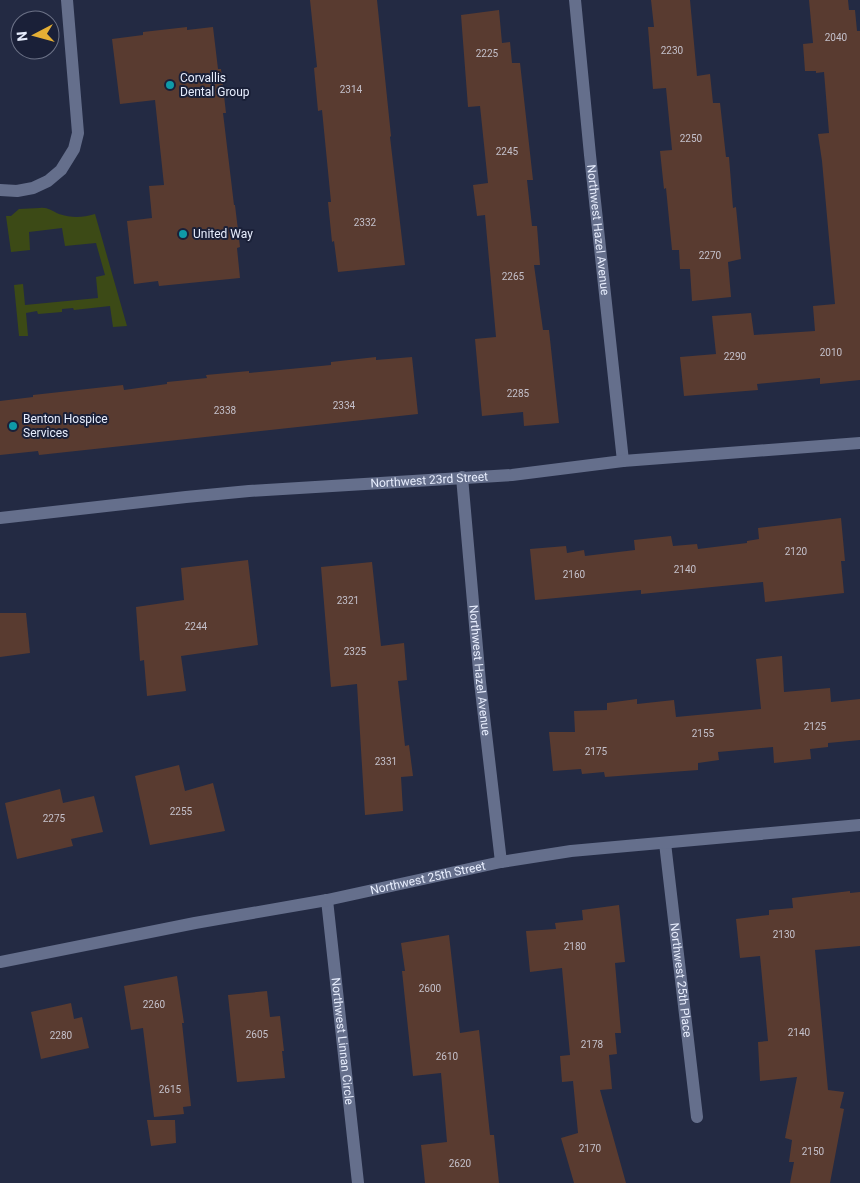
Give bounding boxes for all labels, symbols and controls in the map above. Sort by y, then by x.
north arrow [10,10,60,60]
text: N [14,31,31,42]
house number: 2040 [825,32,848,43]
house number: 2230 [661,45,684,56]
house number: 2225 [476,48,499,59]
place label: Corvallis Dental Group [180,71,250,99]
marker: Corvallis Dental Group [164,79,176,91]
house number: 2314 [340,84,363,95]
house number: 2250 [680,133,703,144]
house number: 2245 [496,146,519,157]
street label: Northwest Hazel Avenue [584,164,612,296]
house number: 2332 [354,217,377,228]
place label: United Way [193,227,253,241]
marker: United Way [177,228,189,240]
house number: 2270 [699,250,722,261]
house number: 2265 [502,271,525,282]
house number: 2010 [820,347,843,358]
house number: 2290 [724,351,747,362]
house number: 2285 [507,388,530,399]
house number: 2334 [333,400,356,411]
house number: 2338 [214,405,237,416]
place label: Benton Hospice Services [23,412,108,440]
marker: Benton Hospice Services [7,420,19,432]
street label: Northwest 23rd Street [370,469,488,491]
house number: 2120 [785,546,808,557]
house number: 2140 [674,564,697,575]
house number: 2160 [563,569,586,580]
house number: 2321 [337,595,359,606]
street label: Northwest Hazel Avenue [466,604,493,736]
house number: 2244 [185,621,208,632]
house number: 2325 [344,646,367,657]
house number: 2125 [804,721,827,732]
house number: 2155 [692,728,715,739]
house number: 2175 [585,746,608,757]
house number: 2331 [375,756,397,767]
house number: 2255 [170,806,193,817]
house number: 2275 [43,813,66,824]
street label: Northwest 25th Street [369,859,487,897]
street label: Northwest 25th Place [667,922,695,1038]
house number: 2130 [773,929,796,940]
house number: 2180 [564,941,587,952]
street label: Northwest Linnan Circle [329,977,356,1106]
house number: 2600 [419,983,442,994]
house number: 2260 [143,999,166,1010]
house number: 2140 [788,1027,811,1038]
house number: 2605 [246,1029,269,1040]
house number: 2280 [50,1030,73,1041]
house number: 2178 [581,1039,604,1050]
house number: 2610 [436,1051,459,1062]
house number: 2615 [159,1084,182,1095]
house number: 2170 [579,1143,602,1154]
house number: 2150 [802,1146,825,1157]
house number: 2620 [449,1158,472,1169]

